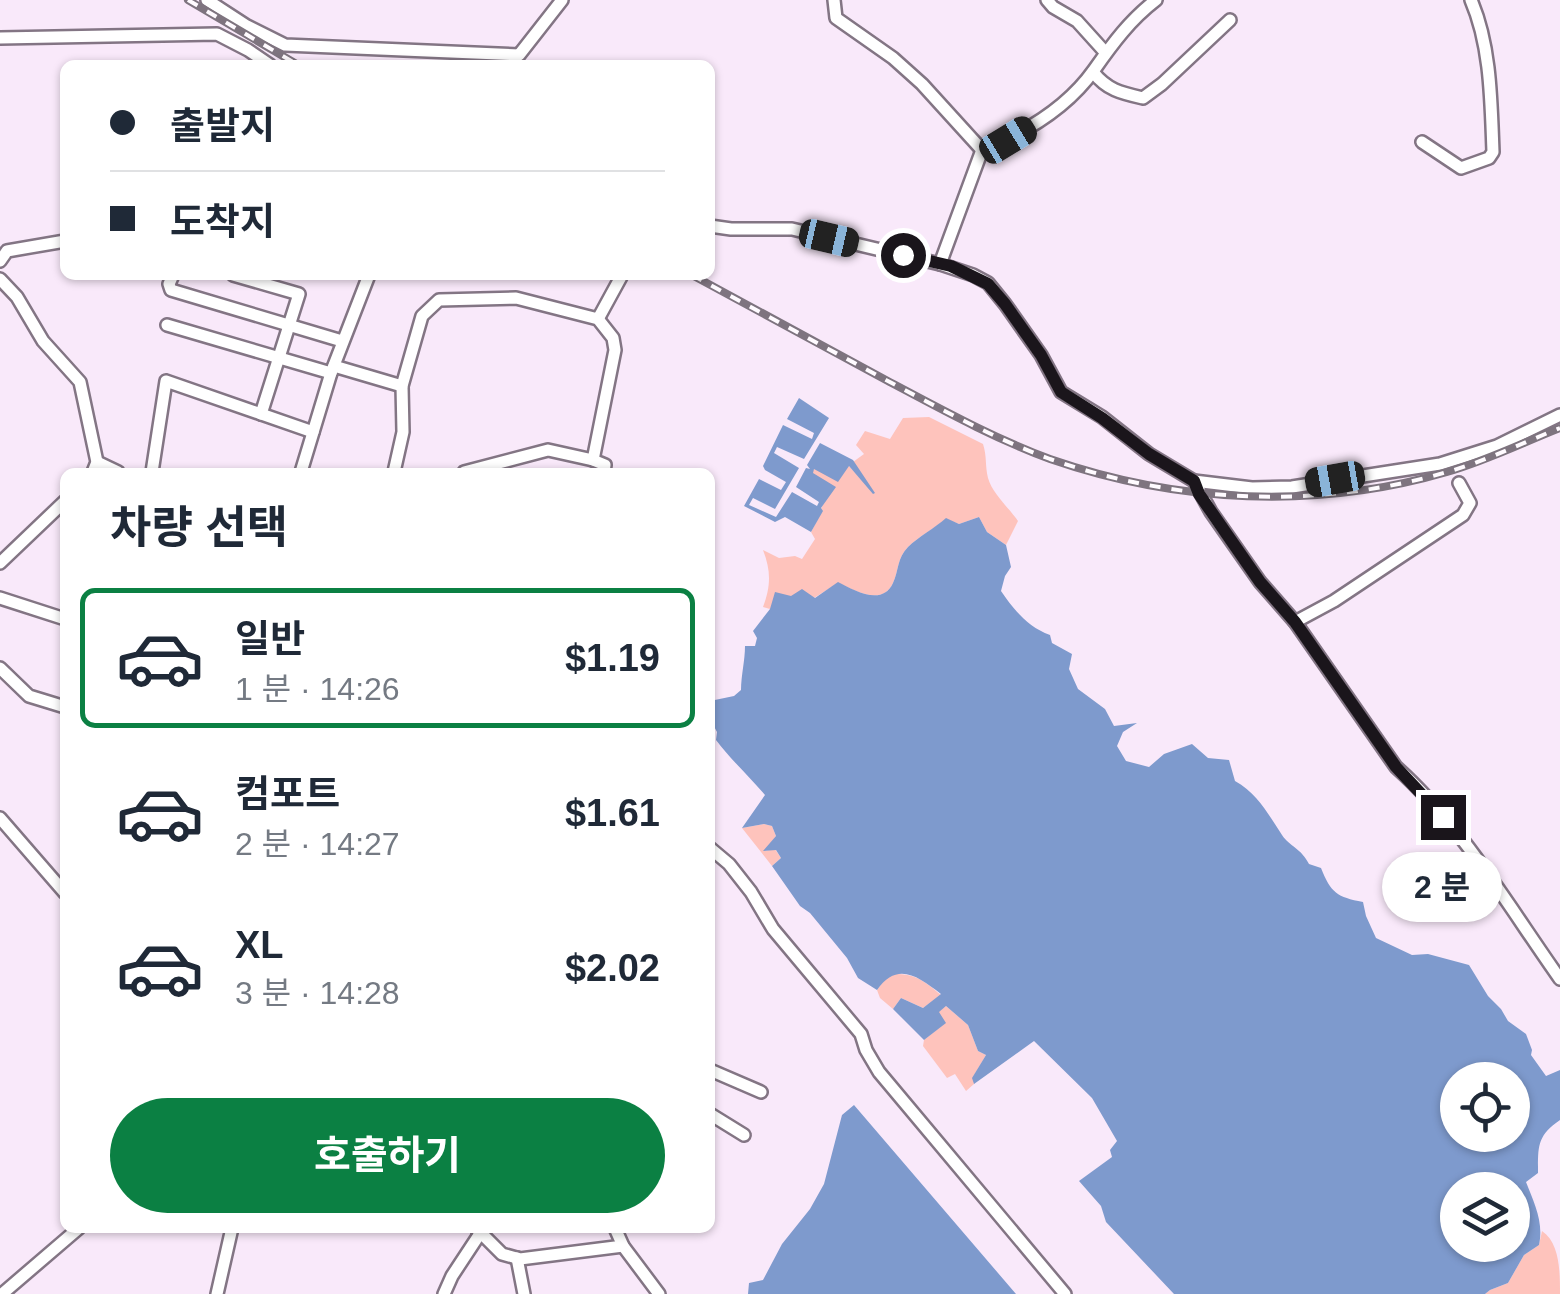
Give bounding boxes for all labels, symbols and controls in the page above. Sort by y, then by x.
text: 출발지 [170,105,275,147]
car [975,112,1041,168]
text: 도착지 [170,201,275,243]
car [796,217,862,259]
route start [881,233,926,278]
car [1303,459,1367,499]
text: 차량 선택 [110,502,288,553]
icon: car [115,613,205,703]
text: 일반 [235,618,305,660]
text: $1.19 [565,637,660,679]
text: 1 분 · 14:26 [235,671,400,707]
icon: car [115,768,205,858]
text: 컴포트 [235,773,340,815]
text: $1.61 [565,792,660,834]
route end [1421,795,1466,840]
text: 2 분 · 14:27 [235,826,400,862]
callout: 2 분 [1383,852,1503,922]
text: 2 분 [1414,869,1470,905]
icon: car [115,923,205,1013]
text: XL [235,924,284,966]
text: $2.02 [565,947,660,989]
text: 3 분 · 14:28 [235,975,400,1011]
map controls [1440,1062,1530,1262]
button: locate [1440,1062,1530,1152]
button: 호출하기 [110,1098,665,1213]
button: layers [1440,1172,1530,1262]

